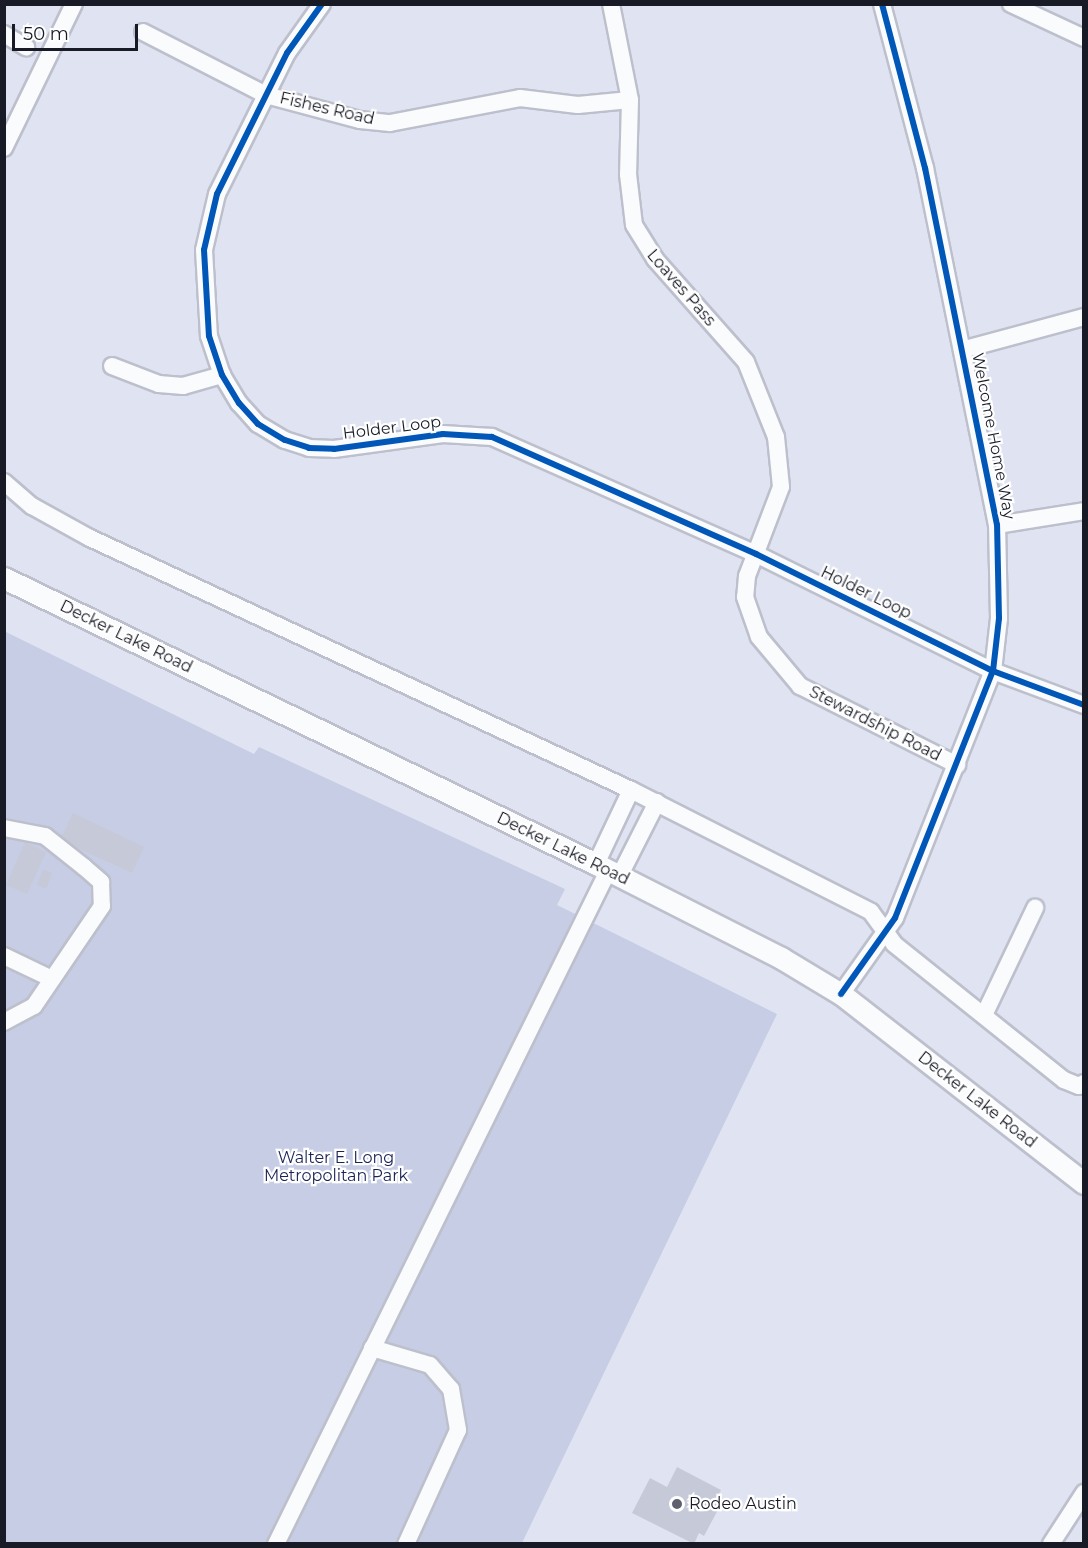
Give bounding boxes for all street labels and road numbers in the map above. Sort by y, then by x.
street label: Fishes Road [278,89,376,129]
street label: Loaves Pass [643,246,719,330]
street label: Welcome Home Way [967,351,1019,521]
street label: Holder Loop [342,412,442,444]
street label: Holder Loop [817,563,915,623]
street label: Decker Lake Road [57,597,195,677]
street label: Stewardship Road [806,682,944,766]
street label: Decker Lake Road [494,809,632,889]
street label: Decker Lake Road [914,1048,1040,1152]

